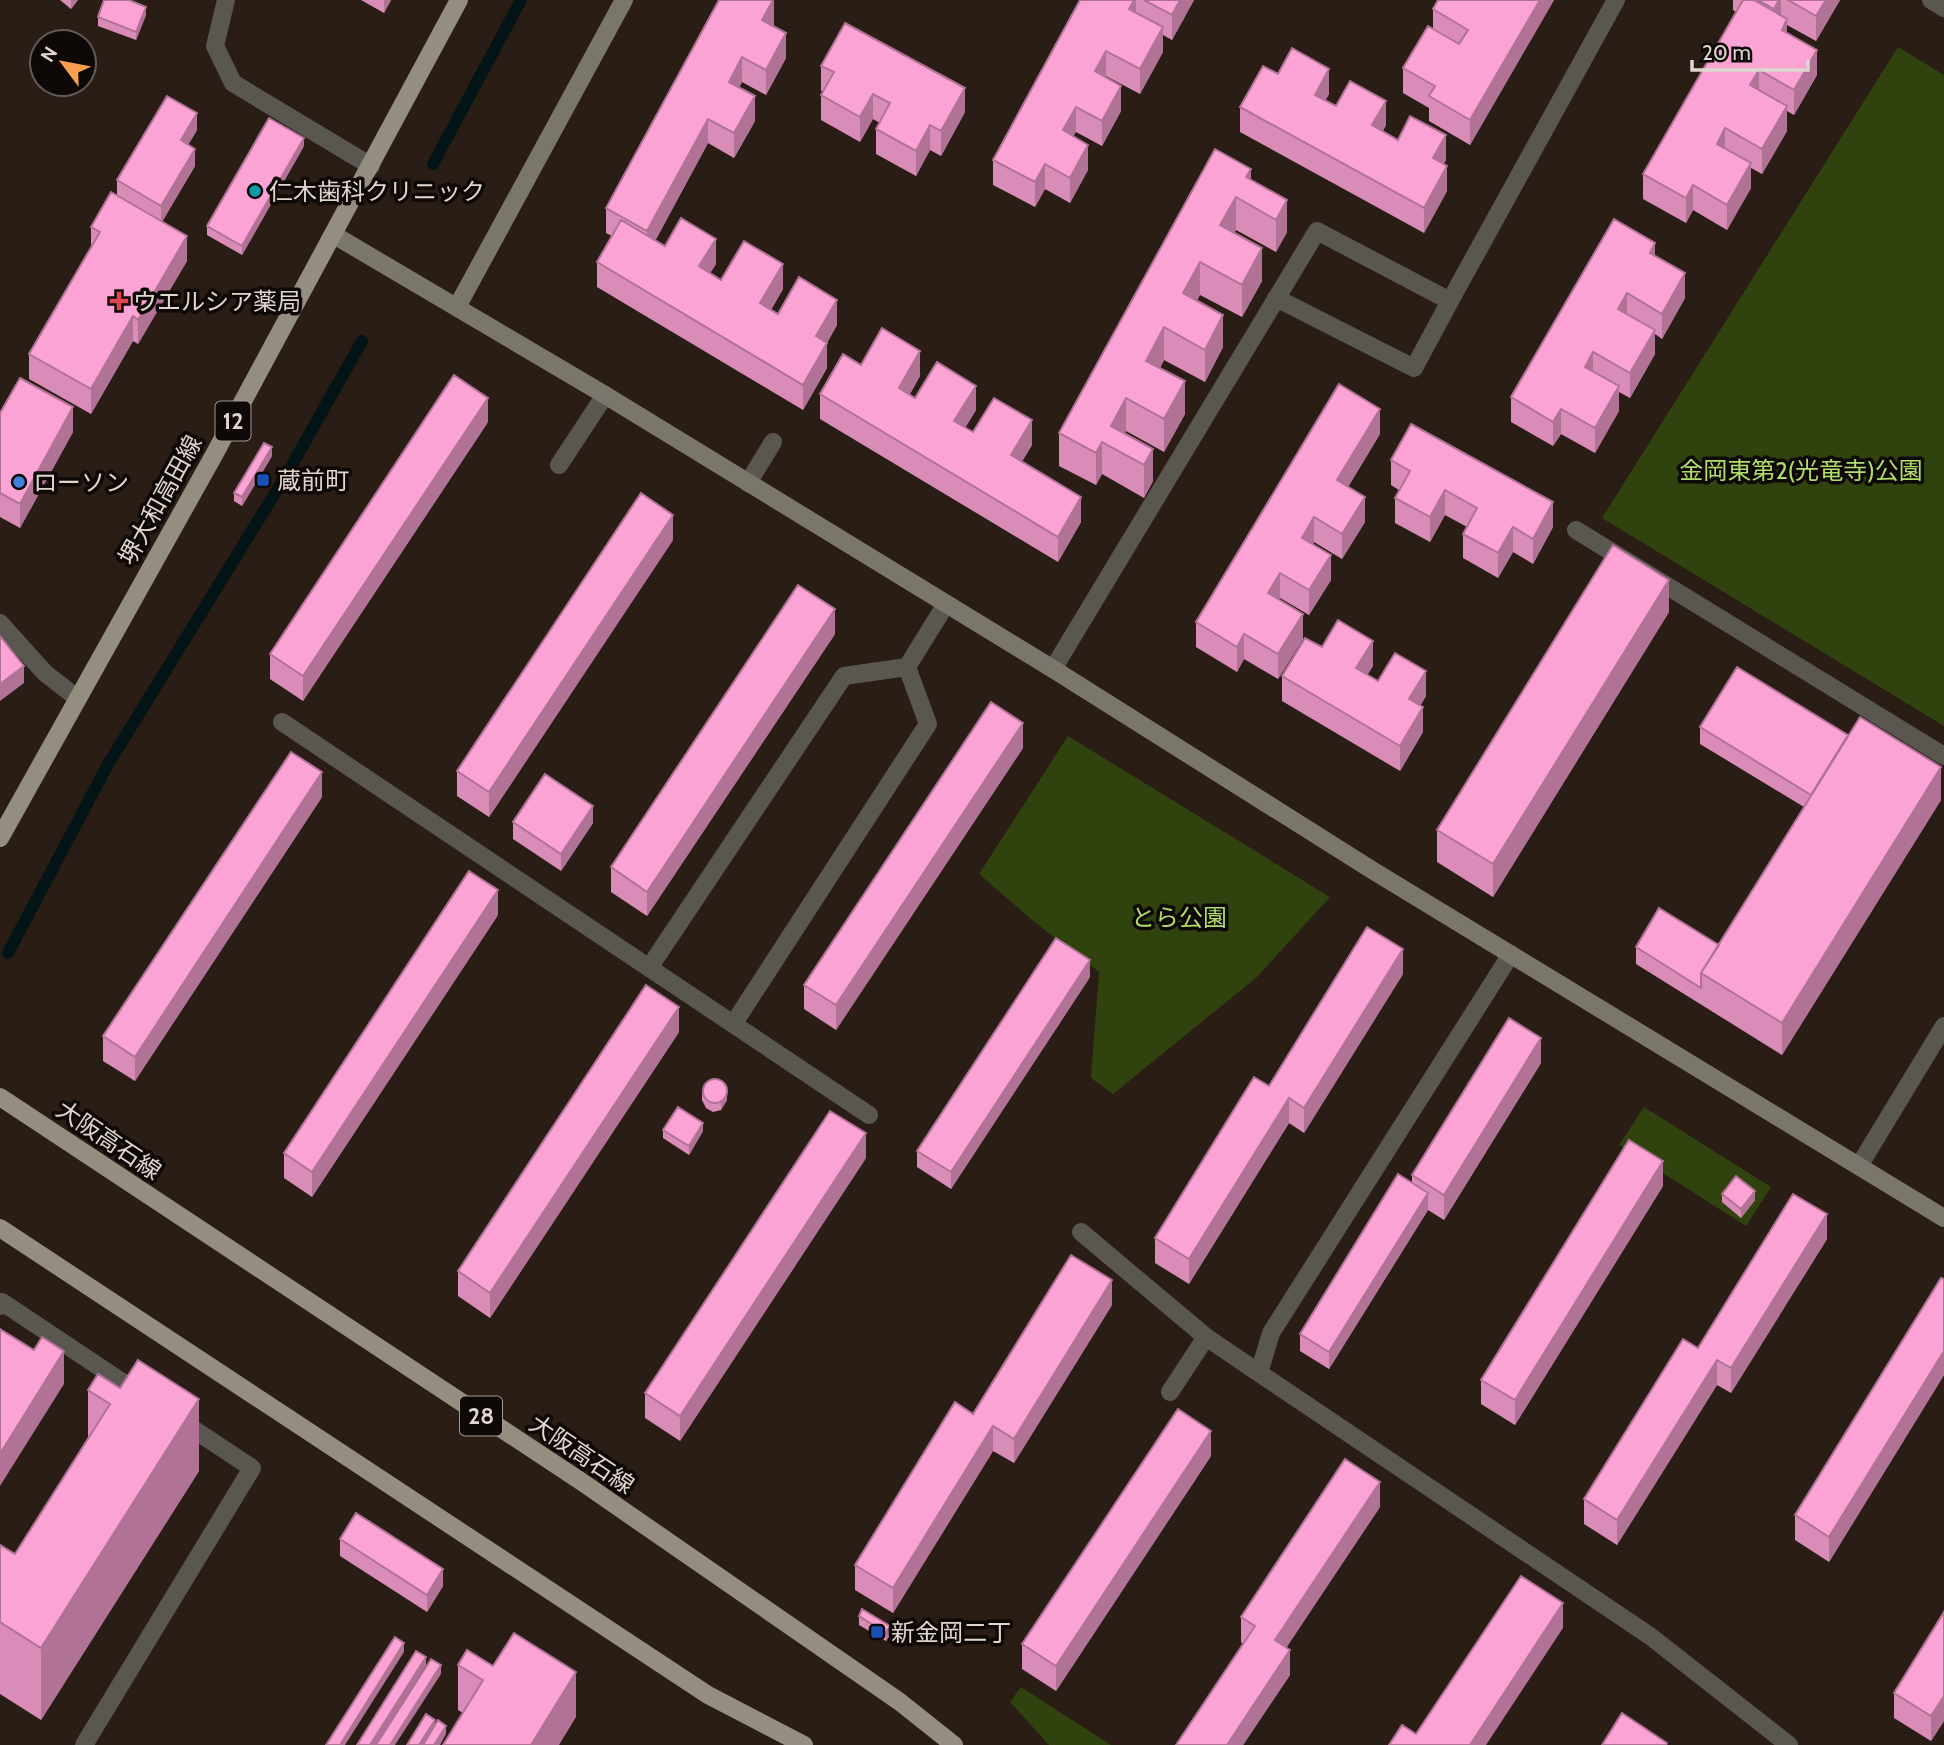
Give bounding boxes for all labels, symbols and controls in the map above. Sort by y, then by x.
north arrow [28,28,98,98]
scale bar [1692,28,1808,72]
text: 20 m [1702,40,1751,65]
text: N [36,42,62,66]
place label: 仁木歯科クリニック [269,177,485,206]
marker: 仁木歯科クリニック [247,183,263,199]
place label: ウエルシア薬局 [133,287,301,316]
marker: ウエルシア薬局 [111,293,127,309]
road number: 12 [216,402,250,440]
street label: 堺大和高田線 [112,430,208,570]
park label: 金岡東第2(光竜寺)公園 [1679,456,1923,485]
place label: 蔵前町 [277,466,349,495]
place label: ローソン [33,468,129,497]
marker: 蔵前町 [255,472,271,488]
marker: ローソン [11,474,27,490]
park label: とら公園 [1131,903,1227,932]
street label: 大阪高石線 [51,1094,167,1186]
road number: 28 [460,1396,502,1436]
street label: 大阪高石線 [524,1408,640,1500]
place label: 新金岡二丁 [891,1618,1011,1647]
marker: 新金岡二丁 [869,1624,885,1640]

